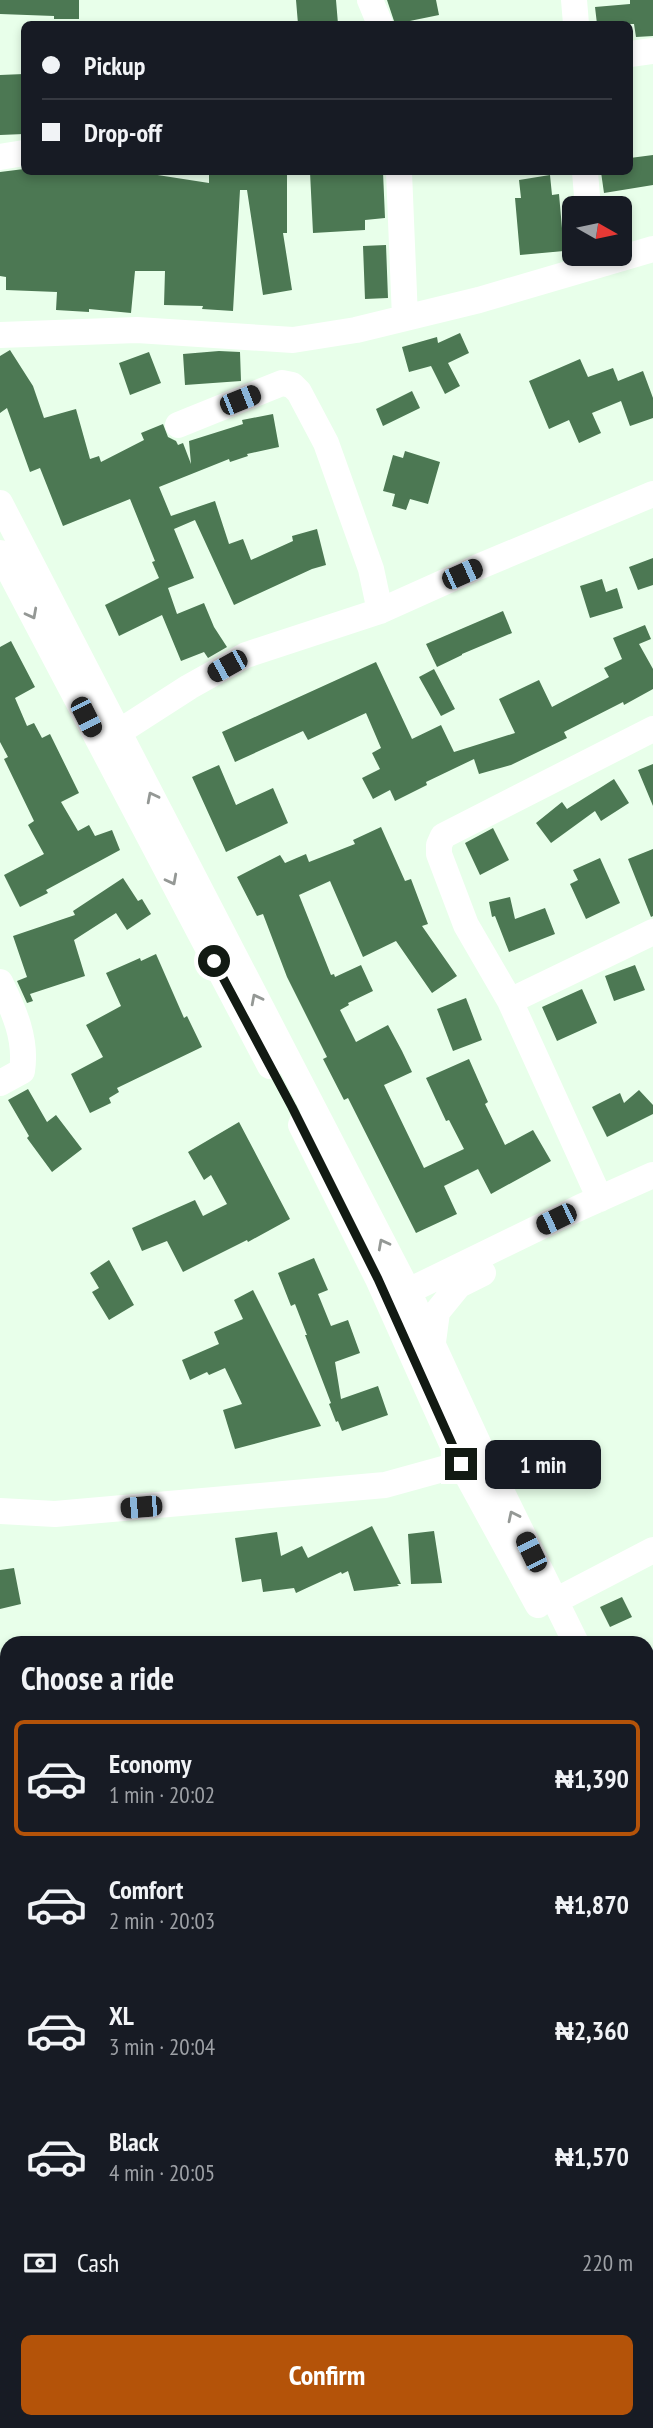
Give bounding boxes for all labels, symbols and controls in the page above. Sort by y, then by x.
text: Pickup [84,49,145,82]
text: Drop-off [84,116,162,149]
north arrow [562,196,632,266]
map controls [562,196,632,266]
car [217,382,264,418]
car [439,556,486,592]
one-way arrow [23,607,37,619]
car [204,647,251,685]
car [68,694,105,740]
one-way arrow [147,792,160,804]
one-way arrow [163,873,177,885]
route start [198,945,230,977]
one-way arrow [250,994,264,1006]
car [533,1200,580,1238]
one-way arrow [378,1239,392,1252]
callout: 1 min [486,1440,601,1488]
route end [445,1448,477,1480]
text: 1 min [520,1450,566,1479]
car [120,1495,163,1519]
one-way arrow [508,1511,522,1523]
car [513,1529,550,1575]
text: Choose a ride [21,1657,174,1699]
icon: car [25,1747,88,1810]
text: Economy [109,1747,191,1780]
text: ₦1,390 [555,1762,629,1795]
text: 1 min · 20:02 [109,1780,215,1809]
icon: car [25,1873,88,1936]
text: Comfort [109,1873,183,1906]
text: ₦1,870 [555,1888,629,1921]
text: 2 min · 20:03 [109,1906,215,1935]
icon: car [25,1999,88,2062]
text: XL [109,1999,134,2032]
text: ₦2,360 [555,2014,629,2047]
text: 3 min · 20:04 [109,2032,215,2061]
icon: car [25,2125,88,2188]
text: Black [109,2125,159,2158]
text: ₦1,570 [555,2140,629,2173]
text: 4 min · 20:05 [109,2158,215,2187]
icon: cash [21,2244,59,2282]
text: Cash [77,2246,119,2279]
text: 220 m [582,2248,633,2277]
button: Confirm [21,2335,633,2415]

